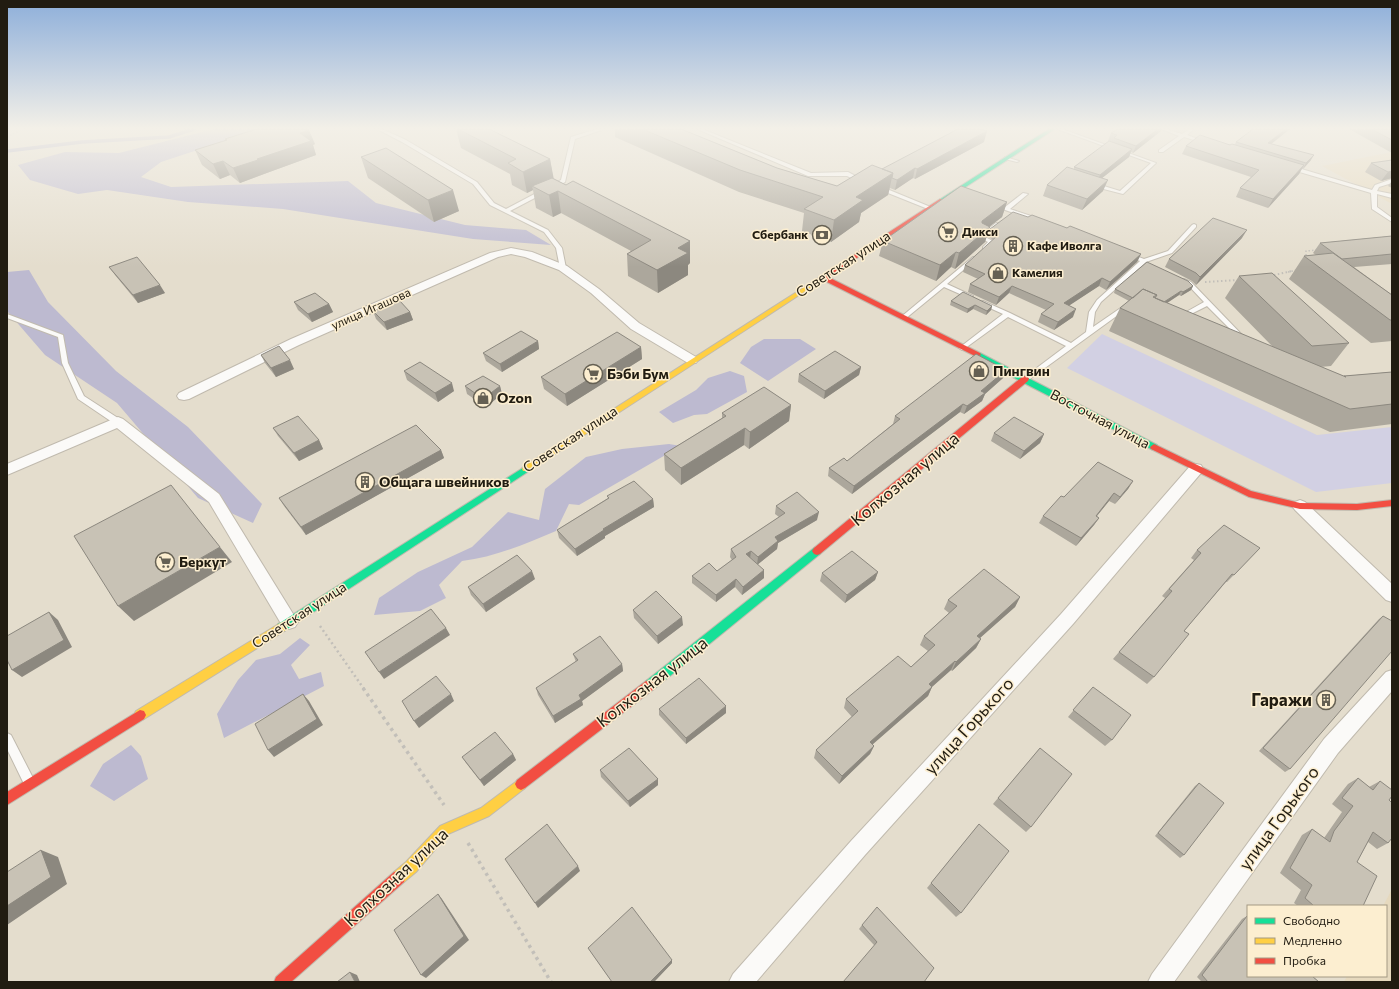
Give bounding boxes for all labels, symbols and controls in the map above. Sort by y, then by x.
supermarket icon: Дикси [937,221,959,243]
bank icon: Сбербанк [811,224,833,246]
place label: Дикси [962,224,998,238]
place label: Сбербанк [752,227,808,241]
street label: Советская улица [792,227,893,300]
building icon: Кафе Иволга [1002,235,1024,257]
place label: Кафе Иволга [1027,238,1101,252]
shop icon: Камелия [987,262,1009,284]
place label: Камелия [1012,265,1063,279]
street label: улица Игашова [329,284,412,332]
shop icon: Пингвин [968,360,990,382]
place label: Пингвин [993,362,1050,379]
supermarket icon: Бэби Бум [582,363,604,385]
place label: Бэби Бум [607,365,669,382]
street label: Восточная улица [1048,385,1153,452]
shop icon: Ozon [472,387,494,409]
place label: Ozon [497,389,532,406]
street label: Советская улица [519,402,620,475]
street label: Колхозная улица [846,427,963,530]
building icon: Общага швейников [354,471,376,493]
place label: Общага швейников [379,473,510,490]
supermarket icon: Беркут [154,551,176,573]
place label: Беркут [179,553,226,570]
street label: Советская улица [248,578,349,651]
street label: Колхозная улица [592,632,711,731]
street label: улица Горького [920,673,1018,778]
place label: Гаражи [1251,689,1312,710]
building icon: Гаражи [1315,689,1337,711]
street label: улица Горького [1234,762,1323,874]
street label: Колхозная улица [339,823,452,930]
legend [1247,905,1387,977]
text: Свободно [1283,913,1340,927]
text: Медленно [1283,933,1342,947]
text: Пробка [1283,953,1326,967]

